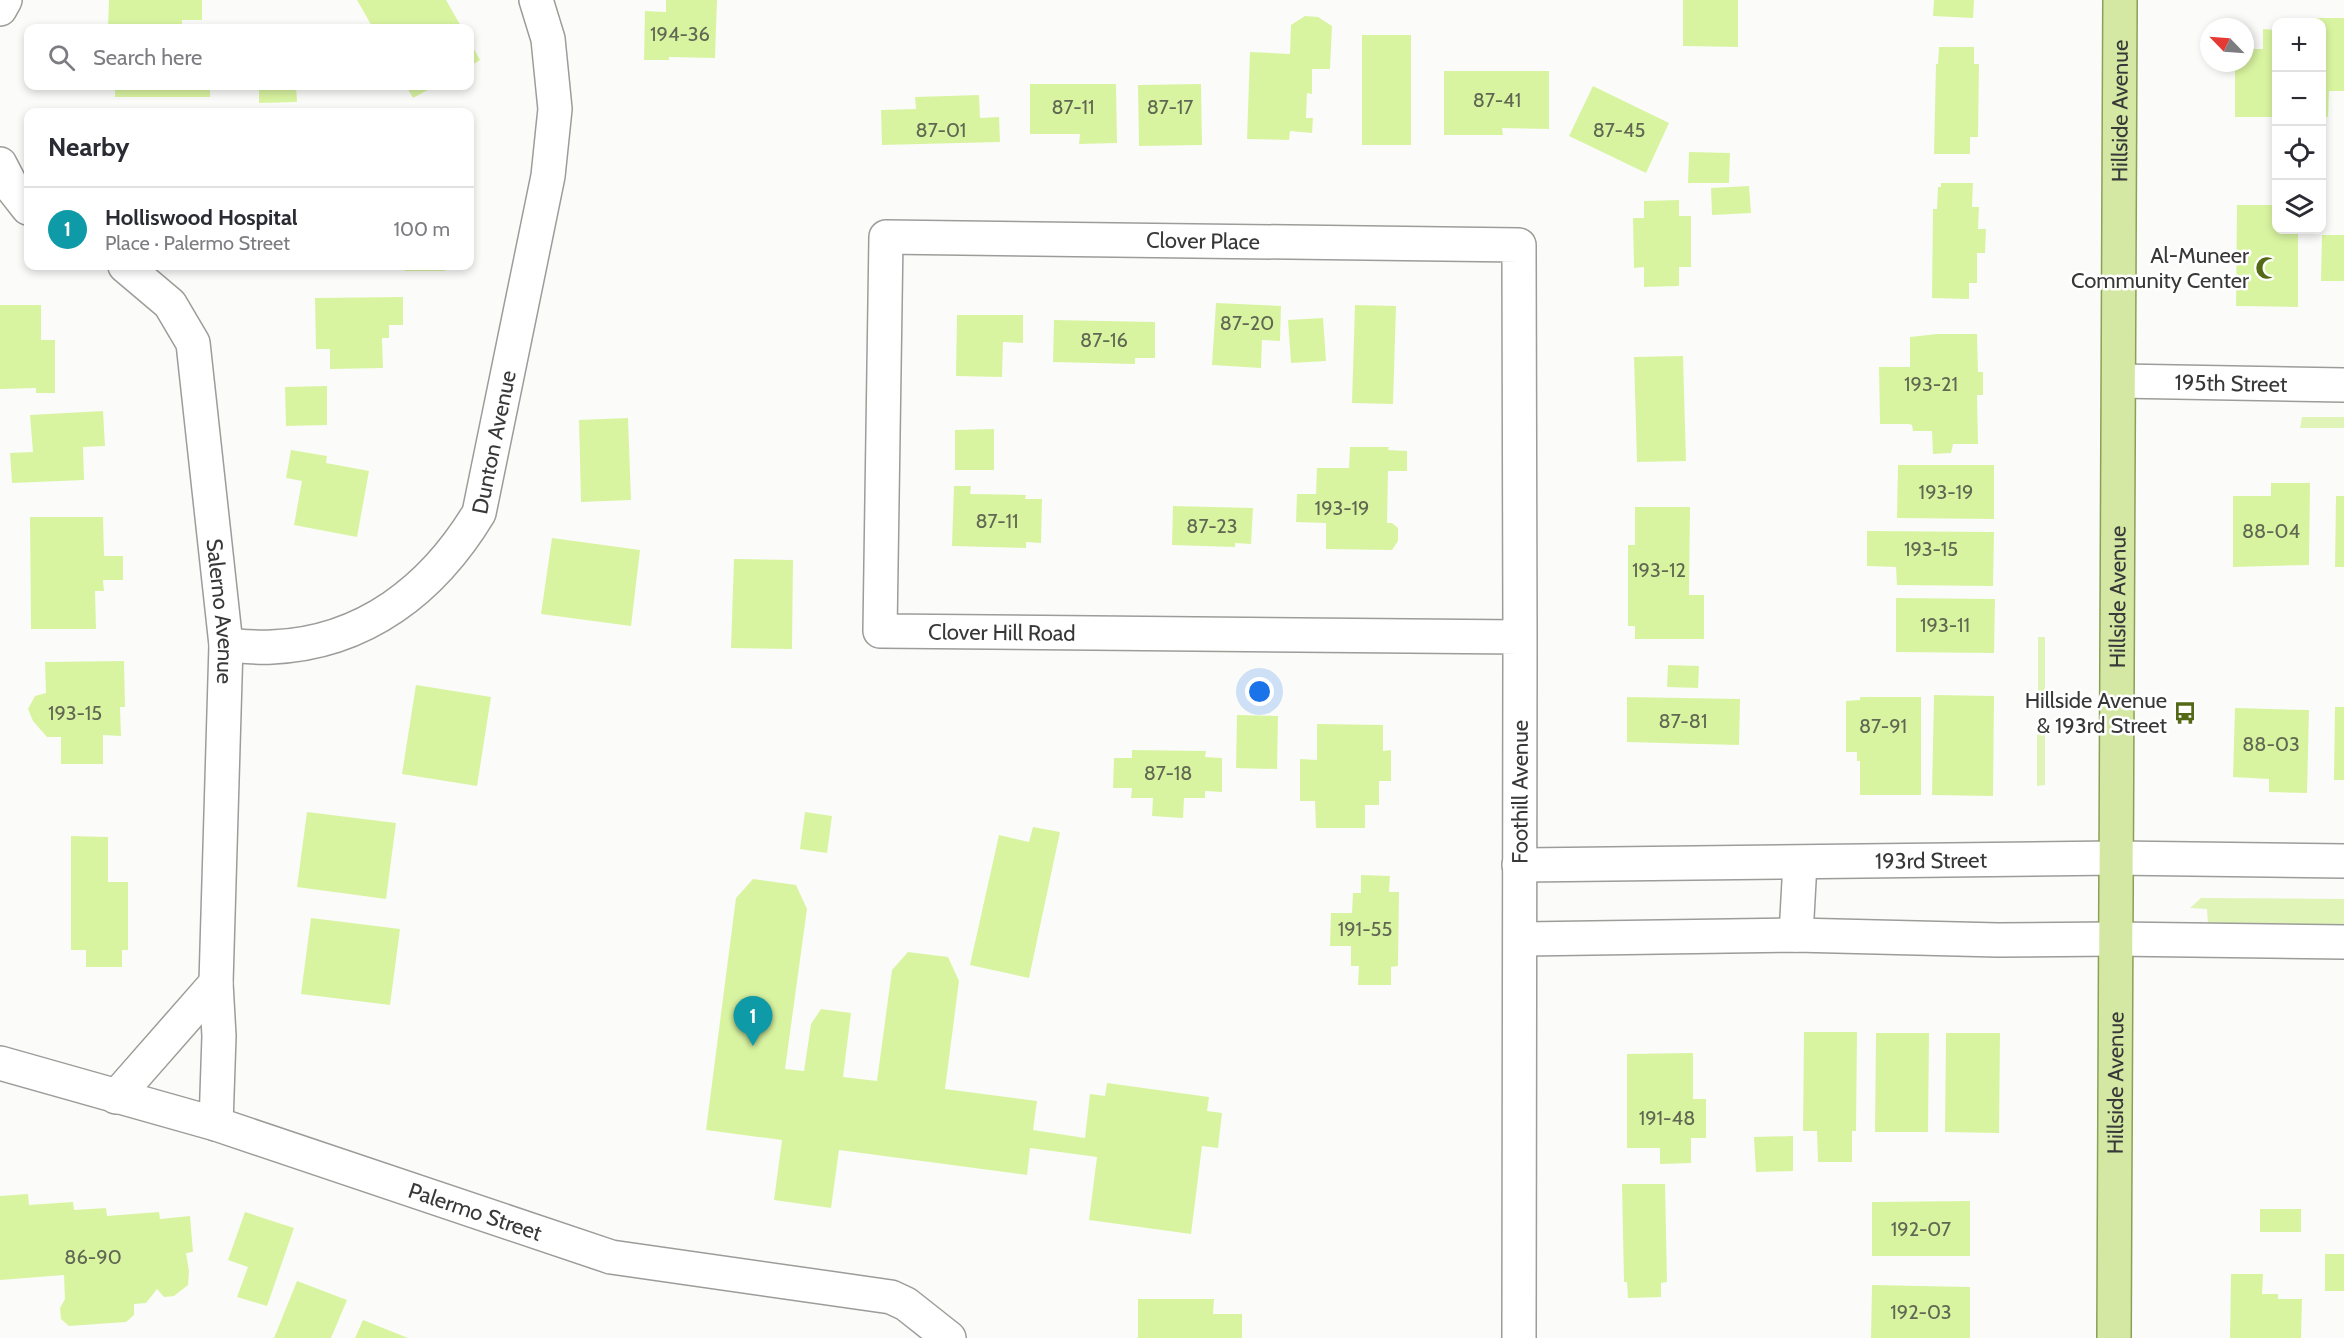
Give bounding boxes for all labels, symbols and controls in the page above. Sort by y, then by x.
north arrow [2200,18,2254,72]
map controls [2272,18,2326,234]
button: + [2272,18,2326,72]
house number: 194-36 [650,22,710,46]
search box [24,24,474,90]
street label: Hillside Avenue [2106,40,2133,182]
icon: search [45,41,78,74]
text: Search here [93,44,202,71]
button: − [2272,72,2326,126]
house number: 87-41 [1473,88,1521,112]
house number: 87-11 [1051,95,1095,119]
house number: 87-17 [1147,95,1193,119]
house number: 87-01 [916,118,966,142]
house number: 87-45 [1593,118,1645,142]
button: locate [2272,126,2326,180]
text: Nearby [48,131,129,163]
button: layers [2272,180,2326,234]
text: Holliswood Hospital [105,204,298,231]
text: 1 [64,217,71,241]
text: 100 m [394,217,450,241]
street label: Clover Place [1146,227,1260,255]
text: Place · Palermo Street [105,231,290,255]
place label: Al-Muneer Community Center [2071,242,2249,294]
mosque icon: Al-Muneer Community Center [2254,255,2280,281]
house number: 87-20 [1220,311,1274,335]
house number: 87-16 [1080,328,1128,352]
street label: Dunton Avenue [466,368,521,516]
street label: 195th Street [2175,368,2288,397]
house number: 193-21 [1904,372,1958,396]
house number: 193-19 [1919,480,1973,504]
house number: 193-19 [1315,496,1369,520]
house number: 87-11 [975,509,1019,533]
house number: 87-23 [1186,514,1238,538]
house number: 88-04 [2242,519,2301,543]
street label: Hillside Avenue [2104,526,2131,668]
street label: Salerno Avenue [201,537,240,684]
house number: 193-15 [1904,537,1958,561]
house number: 193-12 [1632,558,1686,582]
house number: 193-11 [1920,613,1970,637]
street label: Clover Hill Road [928,618,1076,646]
your location [1245,677,1274,706]
place label: Hillside Avenue & 193rd Street [2025,687,2168,739]
bus stop icon: Hillside Avenue & 193rd Street [2172,700,2198,726]
house number: 193-15 [48,701,102,725]
house number: 87-81 [1659,709,1707,733]
house number: 87-91 [1859,714,1907,738]
street label: Foothill Avenue [1506,720,1533,864]
house number: 88-03 [2242,732,2300,756]
house number: 87-18 [1144,761,1192,785]
street label: 193rd Street [1875,846,1988,874]
house number: 191-55 [1338,917,1392,941]
pin: 1 [734,996,772,1046]
street label: Hillside Avenue [2101,1012,2129,1154]
house number: 191-48 [1639,1106,1695,1130]
street label: Palermo Street [405,1176,546,1246]
house number: 192-07 [1891,1217,1951,1241]
house number: 86-90 [64,1245,122,1269]
house number: 192-03 [1890,1300,1952,1324]

